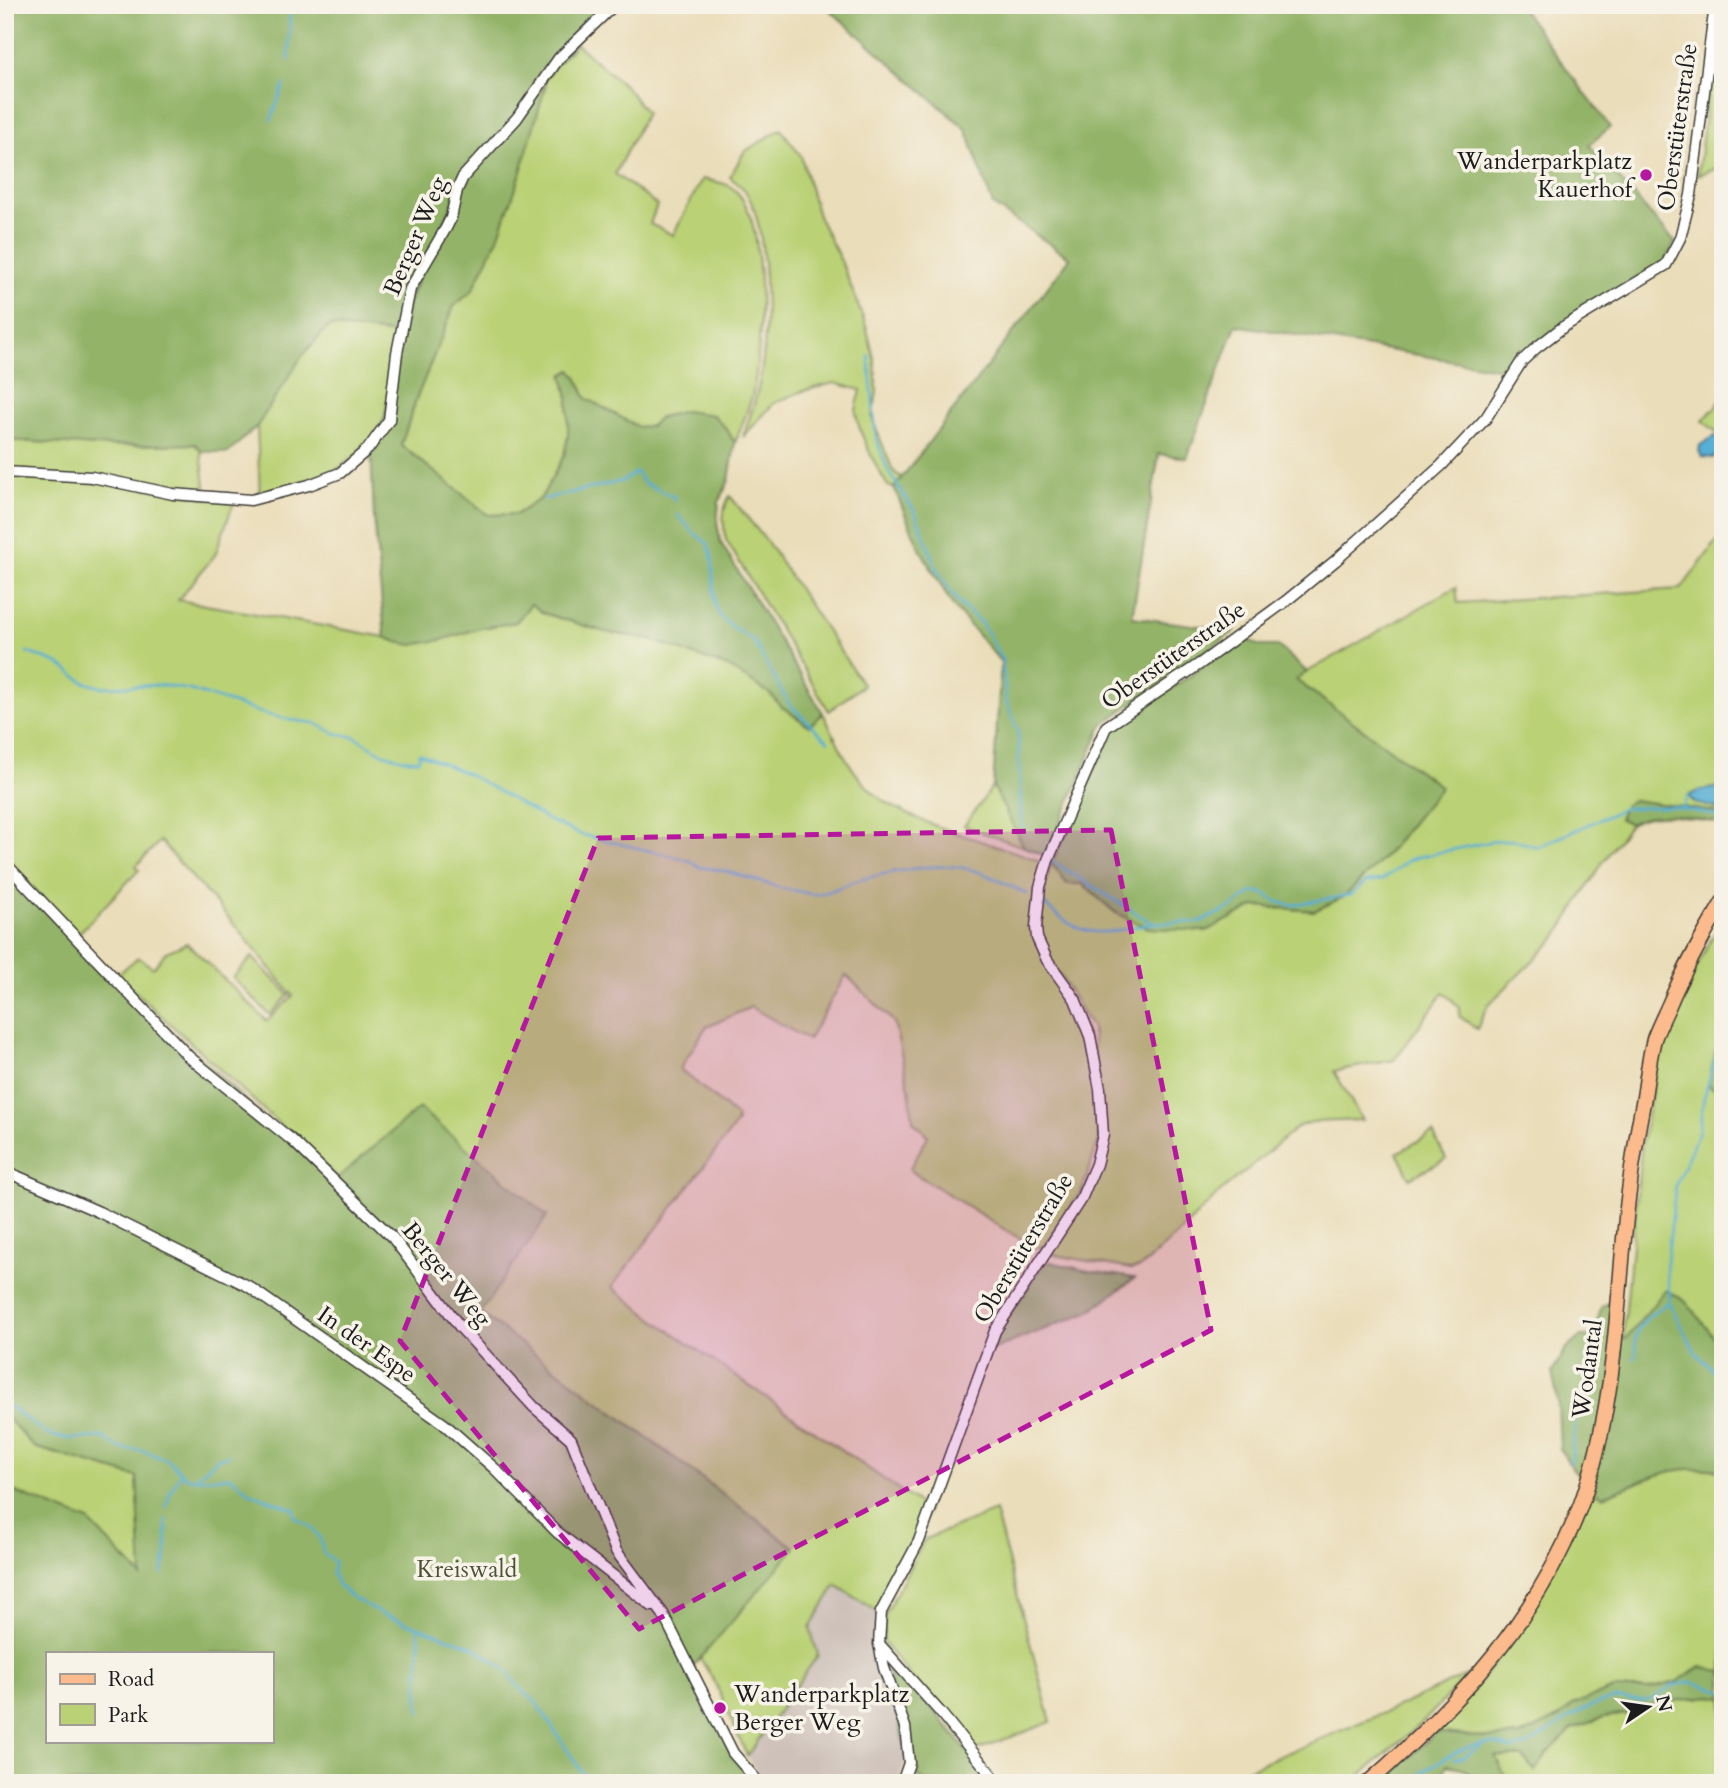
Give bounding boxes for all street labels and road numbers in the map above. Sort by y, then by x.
street label: Oberstüterstraße [1649,41,1706,213]
street label: Berger Weg [376,171,456,301]
street label: Oberstüterstraße [1095,593,1252,717]
street label: Oberstüterstraße [966,1167,1081,1329]
street label: Berger Weg [394,1215,500,1334]
street label: In der Espe [311,1298,423,1391]
street label: Wodantal [1564,1317,1611,1422]

